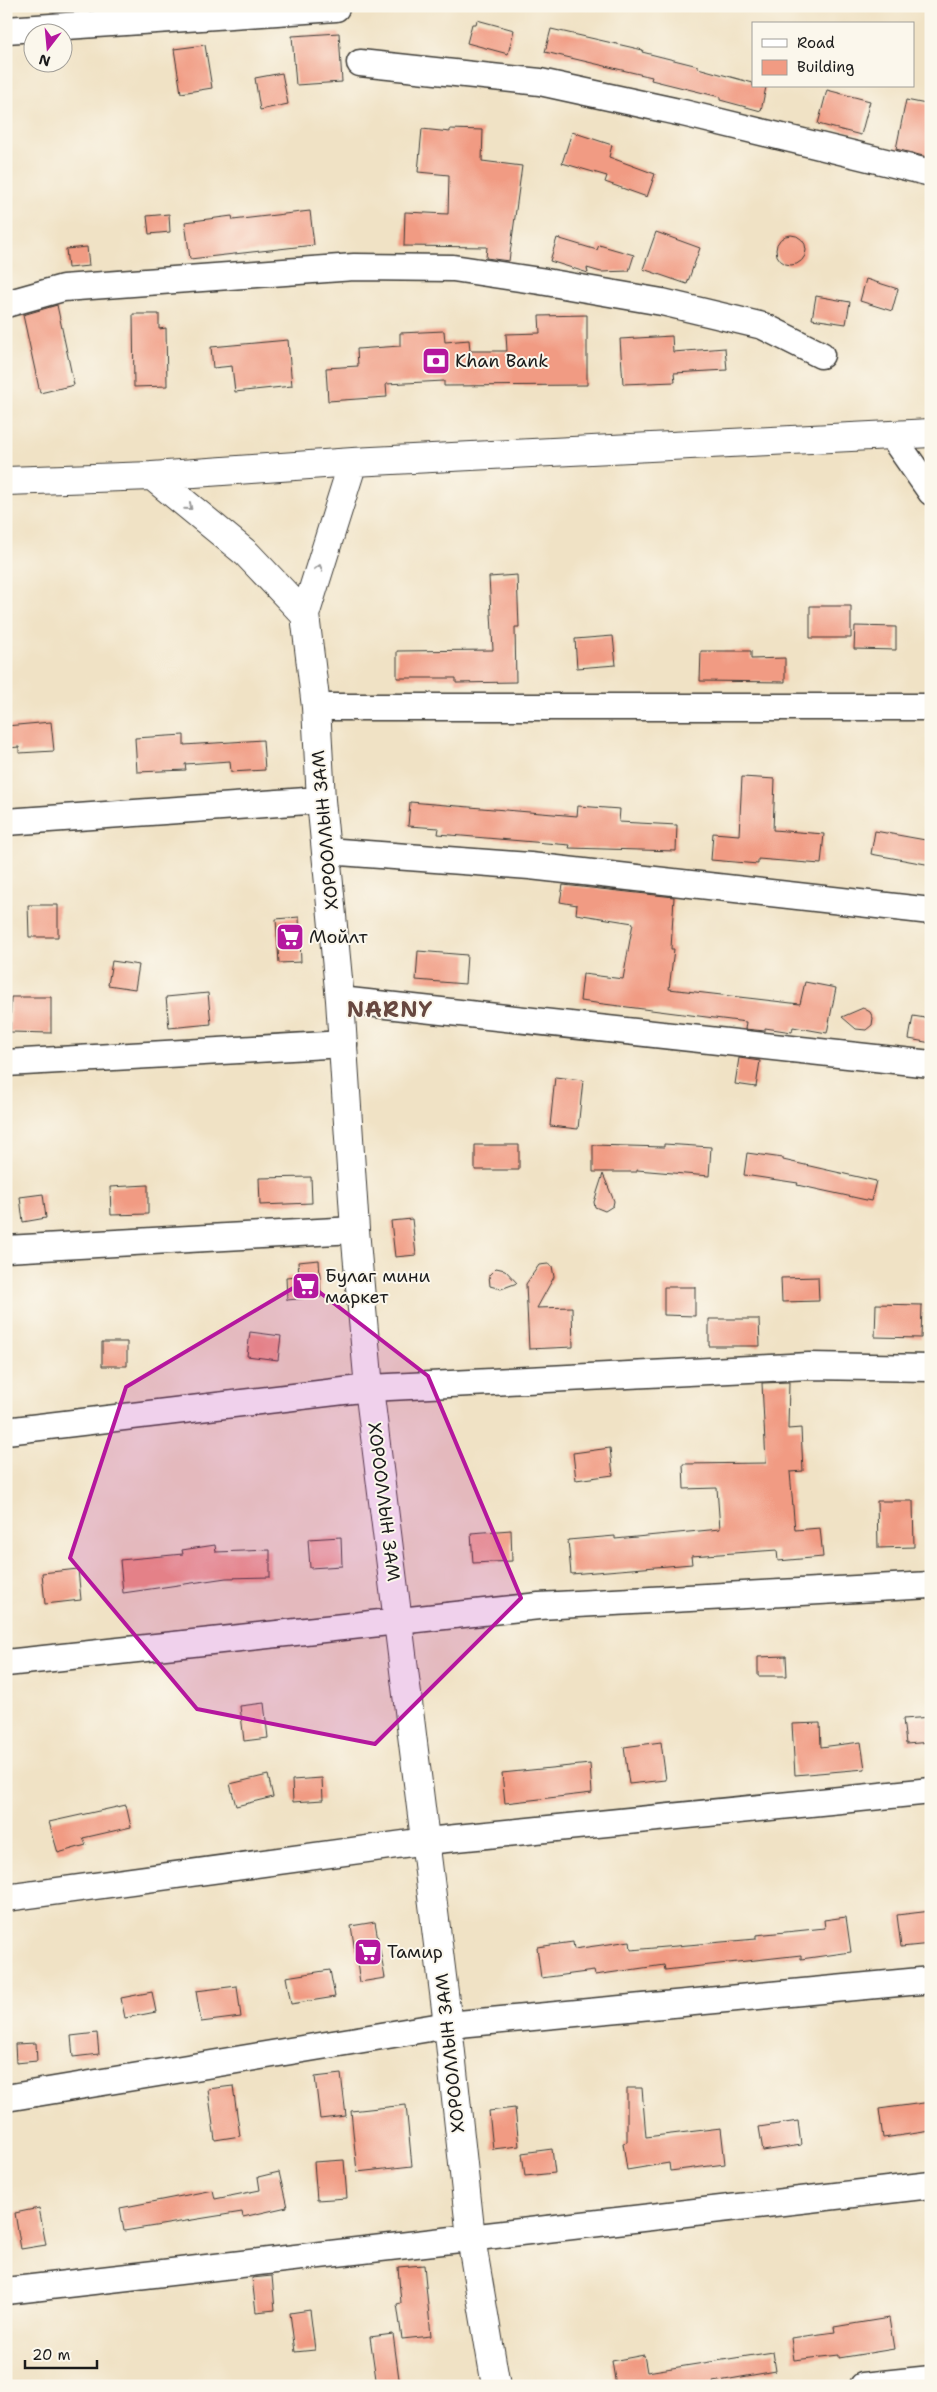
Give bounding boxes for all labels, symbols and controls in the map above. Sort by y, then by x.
north arrow [22,22,72,72]
legend [752,22,914,88]
text: Road [797,33,835,53]
text: N [37,50,52,71]
text: Building [797,57,854,77]
bank icon: Khan Bank [421,346,451,376]
place label: Khan Bank [455,349,549,373]
one-way arrow [184,501,193,510]
one-way arrow [314,565,324,573]
street label: ХОРООЛЛЫН ЗАМ [306,749,344,911]
supermarket icon: Мойлт [275,922,305,952]
place label: Мойлт [309,925,368,949]
district label: NARNY [347,995,433,1024]
place label: Булаг мини маркет [325,1264,431,1309]
supermarket icon: Булаг мини маркет [291,1271,321,1301]
street label: ХОРООЛЛЫН ЗАМ [362,1421,406,1583]
supermarket icon: Тамир [353,1937,383,1967]
place label: Тамир [387,1940,443,1964]
street label: ХОРООЛЛЫН ЗАМ [430,1972,470,2134]
scale bar [25,2337,98,2369]
text: 20 m [32,2345,71,2365]

